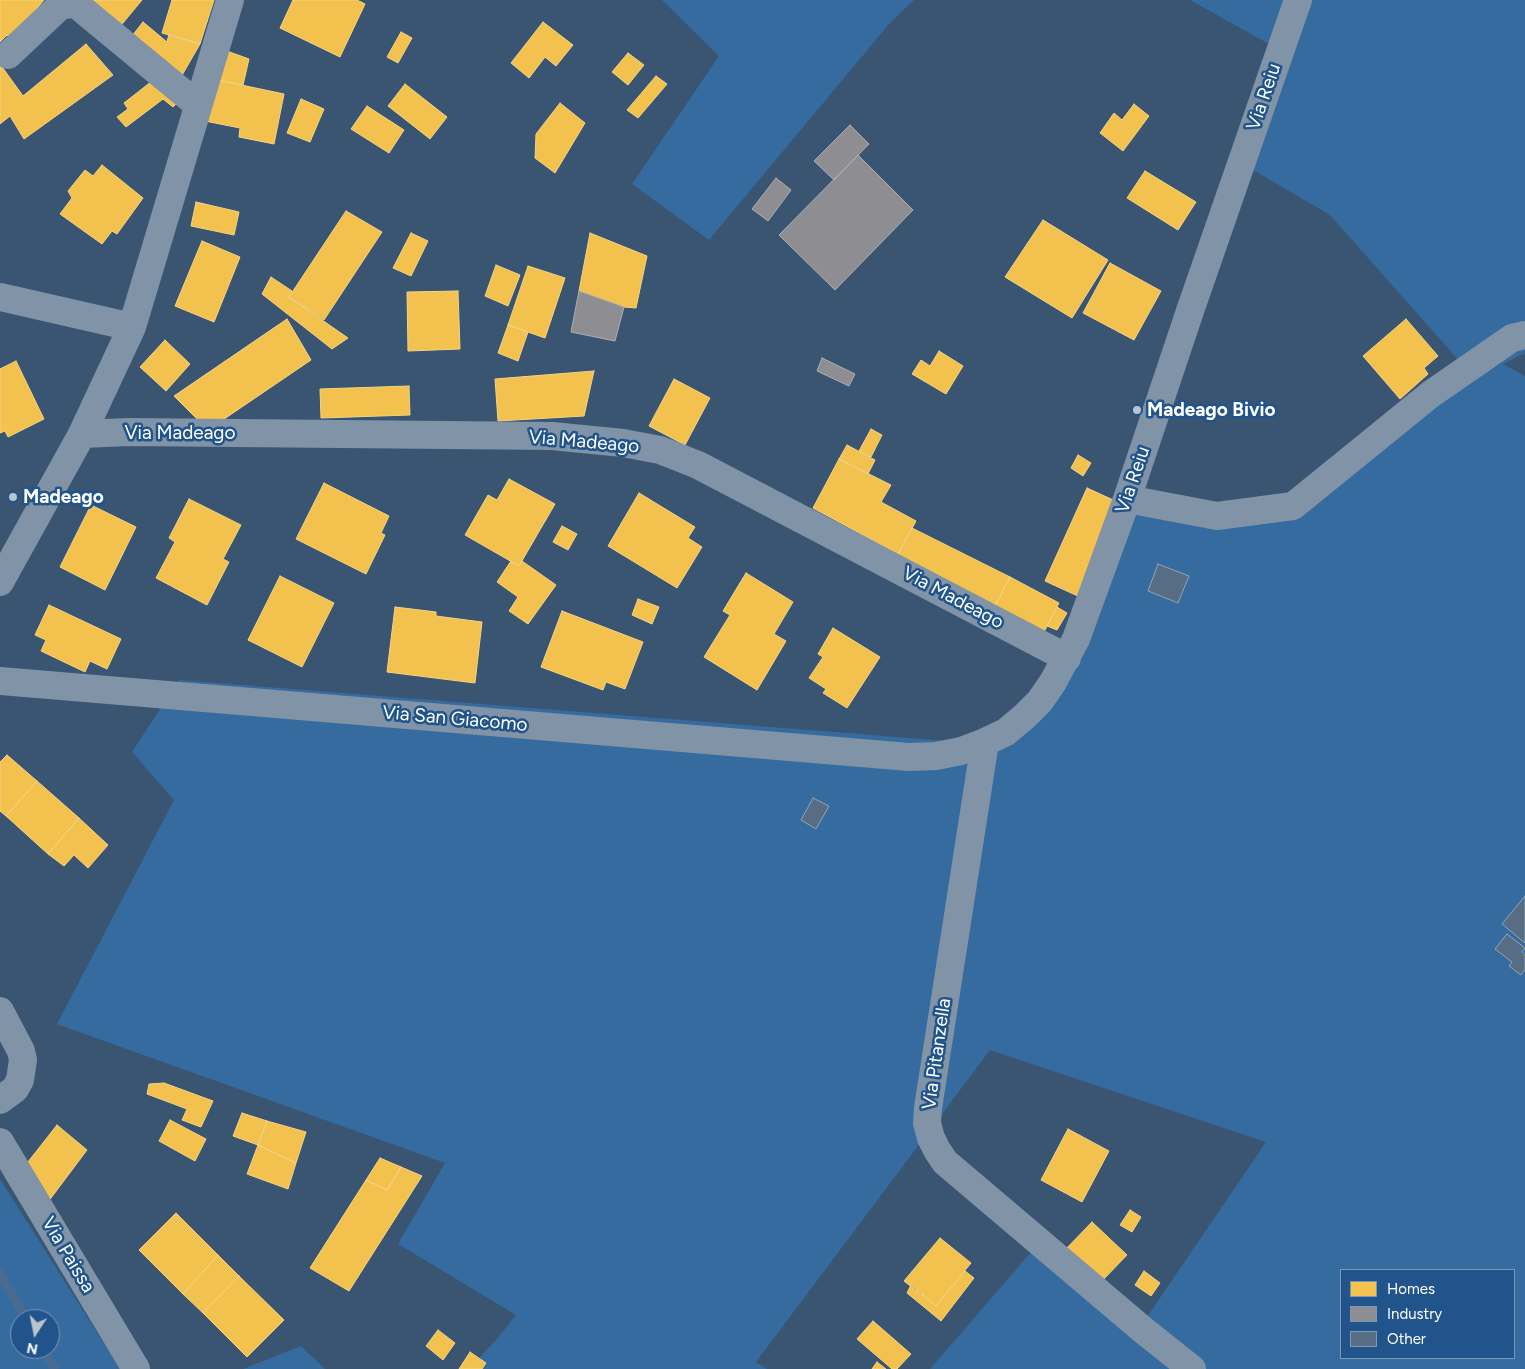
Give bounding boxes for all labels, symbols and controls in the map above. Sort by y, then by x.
street label: Via Reiu [1242,61,1286,133]
place label: Madeago Bivio [1147,399,1276,421]
marker: Madeago Bivio [1131,404,1143,416]
street label: Via Madeago [124,422,236,444]
street label: Via Madeago [528,426,640,458]
street label: Via Reiu [1111,444,1155,516]
place label: Madeago [23,486,104,508]
marker: Madeago [7,491,19,503]
street label: Via Madeago [899,562,1007,634]
street label: Via San Giacomo [381,701,529,737]
street label: Via Pitanzella [918,997,956,1111]
street label: Via Paissa [37,1213,99,1297]
legend [1340,1269,1515,1359]
text: Homes [1387,1280,1435,1298]
text: Industry [1387,1305,1442,1323]
north arrow [10,1309,60,1359]
text: Other [1387,1330,1426,1348]
text: N [25,1339,39,1358]

